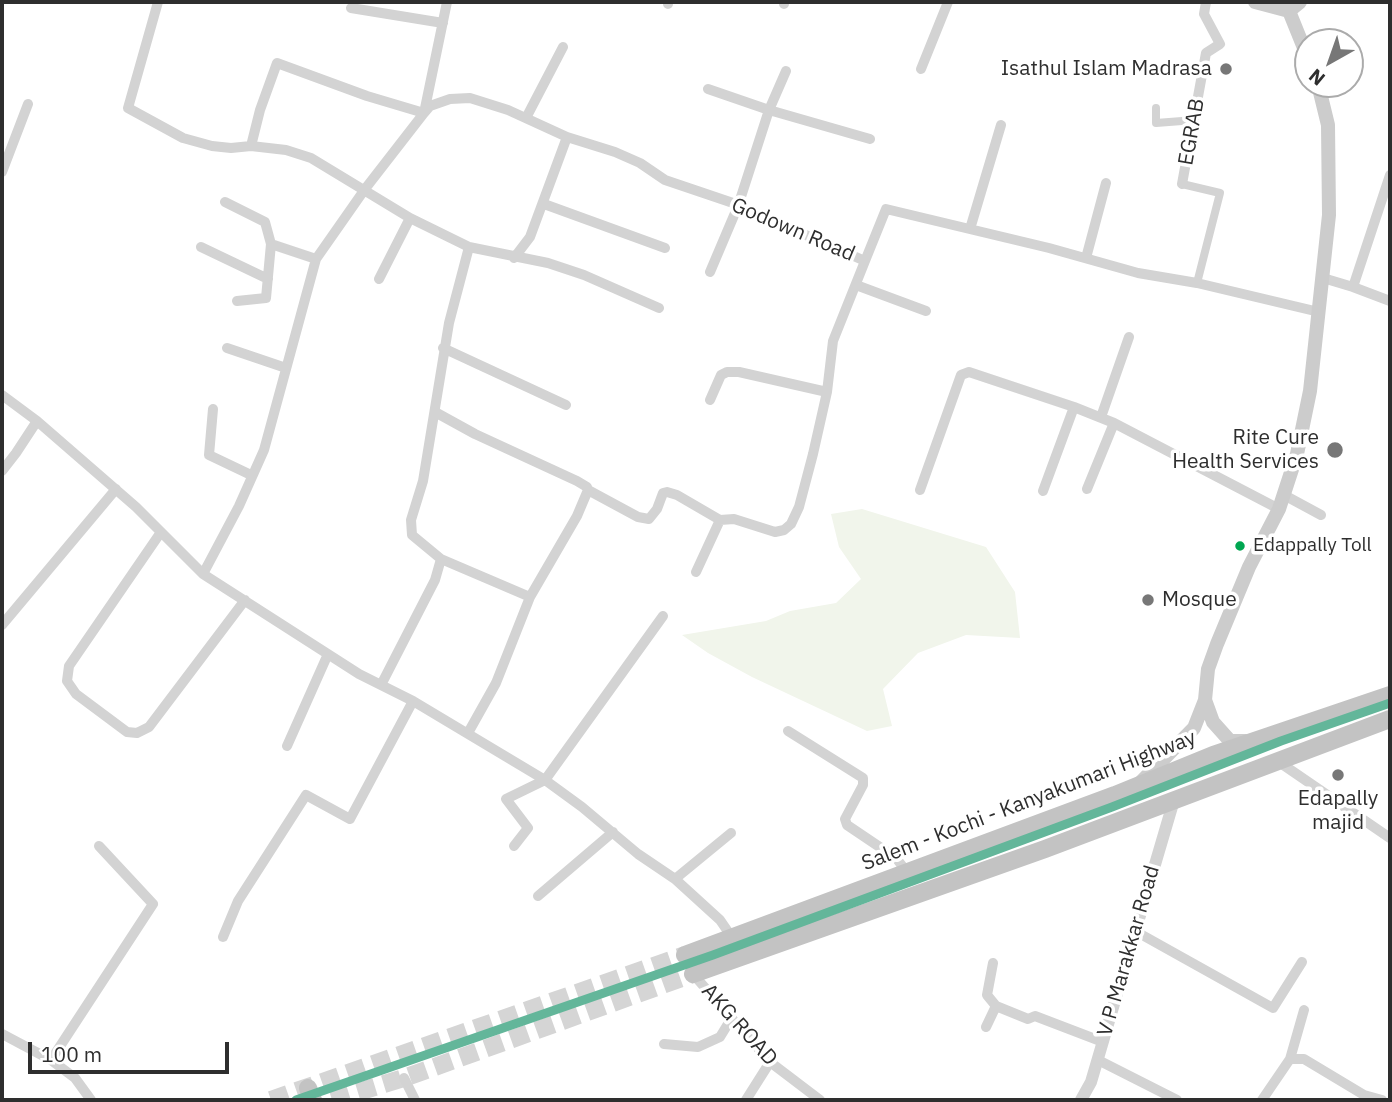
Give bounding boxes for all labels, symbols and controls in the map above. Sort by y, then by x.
north arrow [1294,28,1364,98]
place label: Isathul Islam Madrasa [1001,56,1212,82]
marker: Isathul Islam Madrasa [1218,61,1234,77]
text: N [1304,64,1330,91]
street label: EGRAB [1174,97,1210,167]
street label: Godown Road [728,193,858,267]
place label: Rite Cure Health Services [1172,425,1319,475]
marker: Rite Cure Health Services [1325,440,1345,460]
place label: Edappally Toll [1253,535,1372,557]
marker: Edappally Toll [1233,539,1247,553]
place label: Mosque [1162,587,1237,613]
marker: Mosque [1140,592,1156,608]
street label: Salem - Kochi - Kanyakumari Highway [858,725,1200,877]
marker: Edapally majid [1330,767,1346,783]
place label: Edapally majid [1298,786,1378,836]
street label: V P Marakkar Road [1093,863,1165,1039]
street label: AKG ROAD [696,979,782,1071]
scale bar [32,1028,233,1072]
text: 100 m [41,1040,102,1068]

